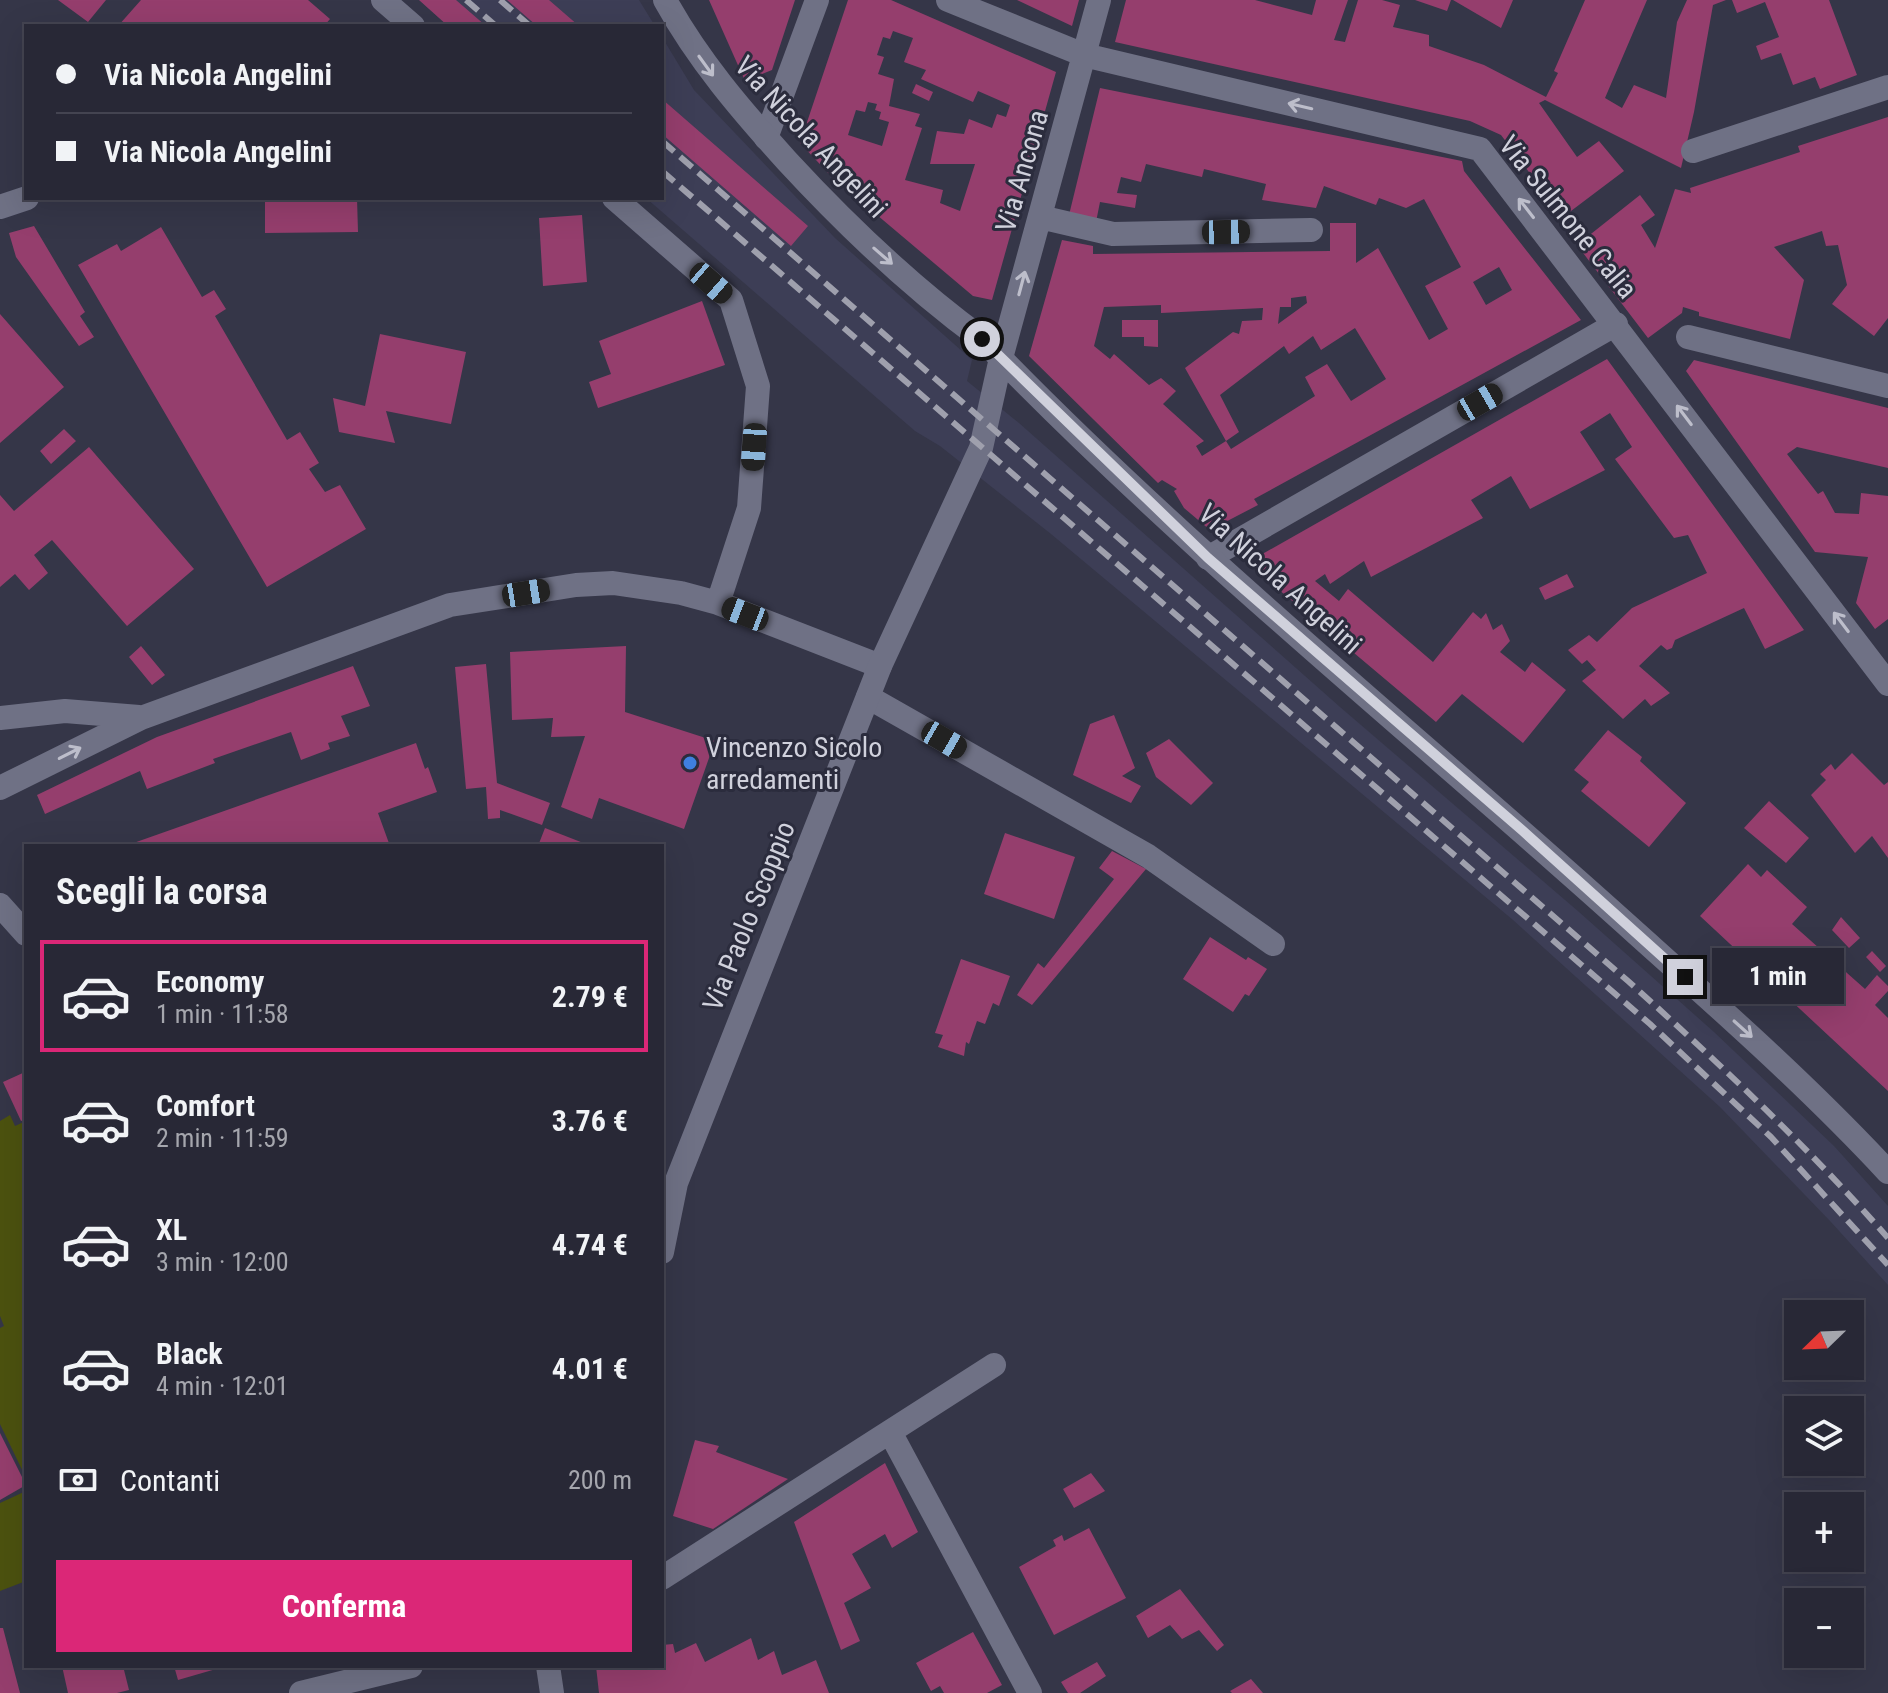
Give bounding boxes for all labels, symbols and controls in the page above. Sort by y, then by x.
street label: Via Nicola Angelini [728,50,894,224]
one-way arrow [698,55,715,77]
text: Via Nicola Angelini [104,57,332,92]
one-way arrow [1288,98,1314,113]
street label: Via Ancona [989,106,1055,236]
street label: Via Sulmone Calia [1492,129,1644,305]
text: Via Nicola Angelini [104,134,332,169]
one-way arrow [1518,198,1535,219]
car [1202,220,1250,244]
one-way arrow [873,247,893,265]
car [685,258,737,308]
one-way arrow [1015,271,1030,297]
route start [964,321,1000,357]
car [1453,380,1507,424]
one-way arrow [1676,404,1693,426]
car [740,422,768,472]
street label: Via Nicola Angelini [1191,497,1369,661]
car [500,577,552,609]
car [718,594,772,634]
one-way arrow [1833,612,1850,633]
car [917,718,971,762]
place label: Vincenzo Sicolo arredamenti [706,731,882,796]
one-way arrow [57,745,81,761]
marker: Vincenzo Sicolo arredamenti [681,754,699,772]
street label: Via Paolo Scoppio [696,816,802,1016]
text: Scegli la corsa [56,871,268,913]
callout: 1 min [1713,949,1845,1005]
route end [1667,959,1703,995]
icon: car [60,960,132,1032]
text: 1 min [1749,961,1807,991]
text: Economy [156,964,264,999]
text: 2.79 € [552,979,628,1014]
text: 1 min · 11:58 [156,999,289,1029]
one-way arrow [1732,1019,1752,1037]
icon: car [60,1084,132,1156]
text: Comfort [156,1088,255,1123]
text: 3.76 € [552,1103,628,1138]
text: 2 min · 11:59 [156,1123,289,1153]
icon: car [60,1208,132,1280]
text: XL [156,1212,187,1247]
text: 4.74 € [552,1227,628,1262]
text: 3 min · 12:00 [156,1247,289,1277]
north arrow [1784,1300,1864,1380]
map controls [1784,1300,1864,1668]
icon: car [60,1332,132,1404]
text: Black [156,1336,223,1371]
text: 4.01 € [552,1351,628,1386]
text: 4 min · 12:01 [156,1371,289,1401]
button: layers [1784,1396,1864,1476]
icon: cash [56,1458,100,1502]
text: Contanti [120,1463,220,1498]
text: 200 m [568,1465,632,1495]
button: + [1784,1492,1864,1572]
button: Conferma [56,1560,632,1652]
button: − [1784,1588,1864,1668]

